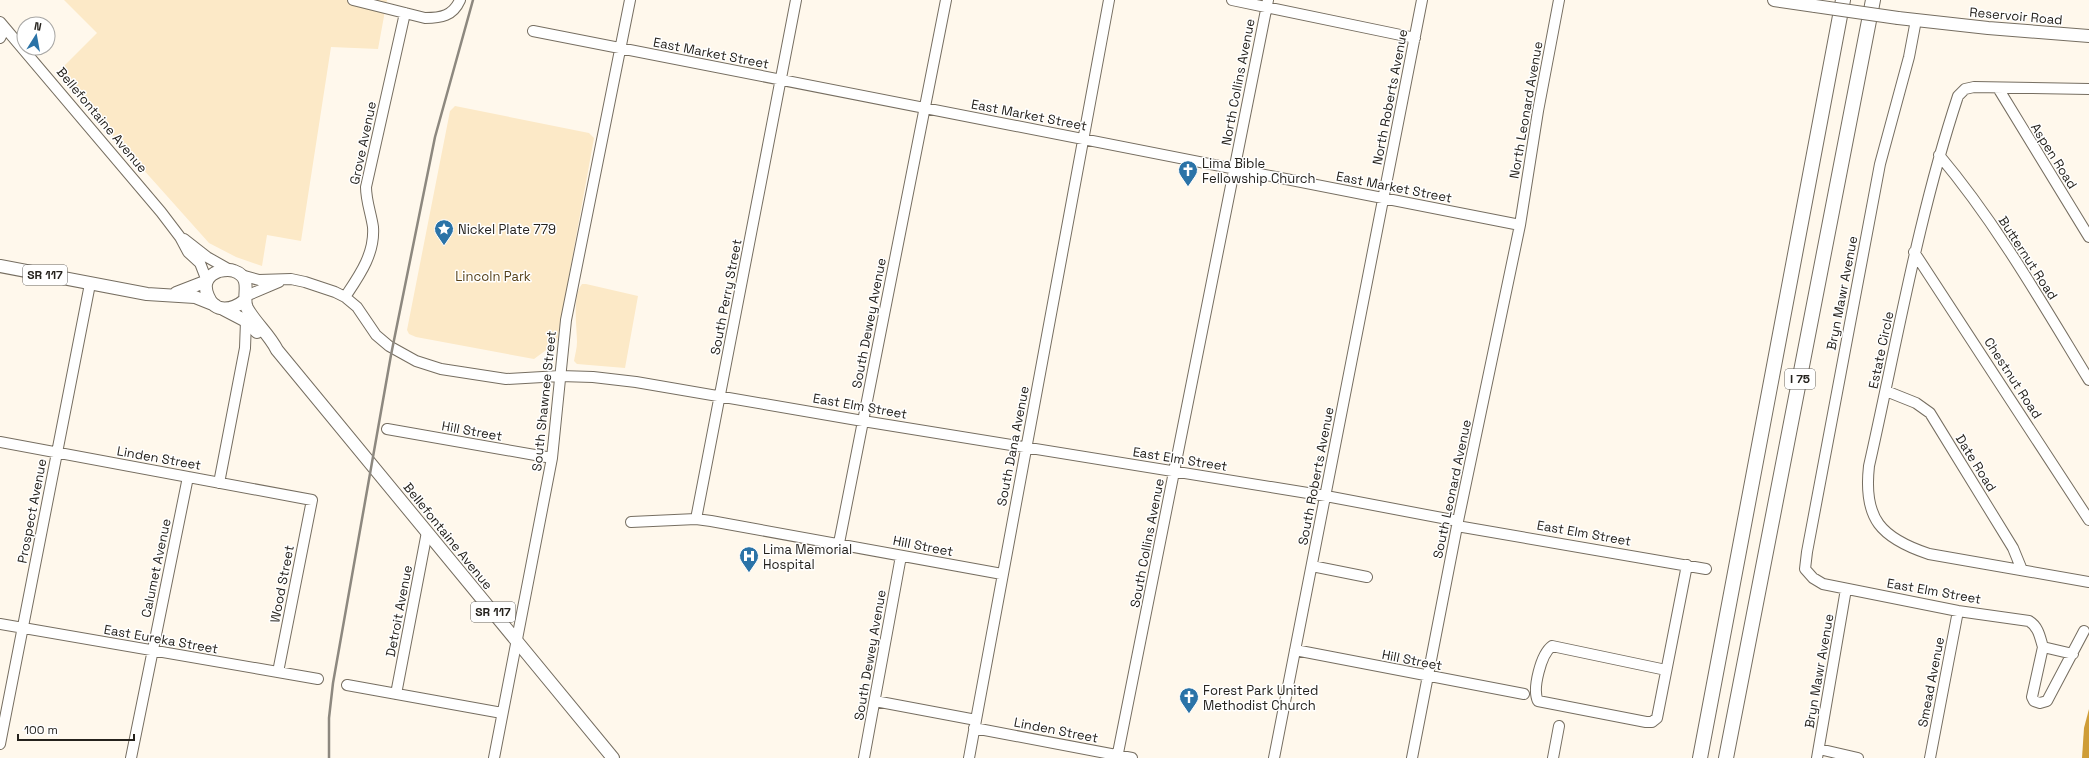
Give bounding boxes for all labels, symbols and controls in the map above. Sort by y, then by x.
street label: Reservoir Road [1969,3,2063,29]
north arrow [16,16,56,56]
street label: North Collins Avenue [1217,17,1259,147]
text: N [33,19,43,34]
street label: North Roberts Avenue [1368,28,1412,166]
street label: East Market Street [652,33,770,73]
street label: North Leonard Avenue [1506,40,1546,180]
street label: Bellefontaine Avenue [53,64,151,176]
street label: East Market Street [970,95,1088,135]
street label: Grove Avenue [346,100,380,186]
street label: Aspen Road [2027,120,2081,192]
place label: Lima Bible Fellowship Church [1202,155,1316,187]
church icon: Lima Bible Fellowship Church [1177,159,1199,187]
street label: East Market Street [1335,167,1453,207]
street label: Butternut Road [1995,213,2061,303]
place icon: Nickel Plate 779 [433,218,455,246]
place label: Nickel Plate 779 [458,221,556,238]
street label: Bryn Mawr Avenue [1823,235,1861,351]
street label: South Perry Street [706,238,746,356]
street label: South Dewey Avenue [848,256,890,390]
road number: SR 117 [23,265,67,285]
park label: Lincoln Park [455,268,531,285]
street label: Estate Circle [1865,310,1897,390]
street label: South Shawnee Street [528,330,560,472]
street label: Chestnut Road [1980,334,2046,422]
road number: I 75 [1785,369,1815,389]
street label: South Dana Avenue [993,385,1033,507]
street label: East Elm Street [811,389,909,423]
street label: South Roberts Avenue [1294,405,1338,547]
street label: Hill Street [440,417,504,445]
street label: South Leonard Avenue [1429,418,1475,560]
street label: Date Road [1952,431,2000,495]
street label: Linden Street [115,442,203,474]
street label: East Elm Street [1132,443,1229,475]
street label: Prospect Avenue [14,457,50,565]
street label: South Collins Avenue [1126,477,1168,609]
street label: Bellefontaine Avenue [400,479,496,593]
street label: East Elm Street [1535,516,1633,550]
street label: Calumet Avenue [137,517,175,619]
street label: Hill Street [891,532,955,560]
place label: Lima Memorial Hospital [763,541,852,573]
street label: Wood Street [266,544,298,624]
hospital icon: Lima Memorial Hospital [738,545,760,573]
street label: Detroit Avenue [382,564,416,658]
street label: East Elm Street [1885,574,1983,608]
street label: South Dewey Avenue [850,588,890,722]
road number: SR 117 [471,602,515,622]
street label: Bryn Mawr Avenue [1801,613,1837,729]
street label: East Eureka Street [103,621,220,657]
street label: Smead Avenue [1914,635,1948,729]
street label: Hill Street [1380,646,1444,674]
place label: Forest Park United Methodist Church [1203,682,1318,714]
church icon: Forest Park United Methodist Church [1178,686,1200,714]
street label: Linden Street [1012,714,1100,746]
scale bar [18,716,134,742]
text: 100 m [24,722,58,738]

